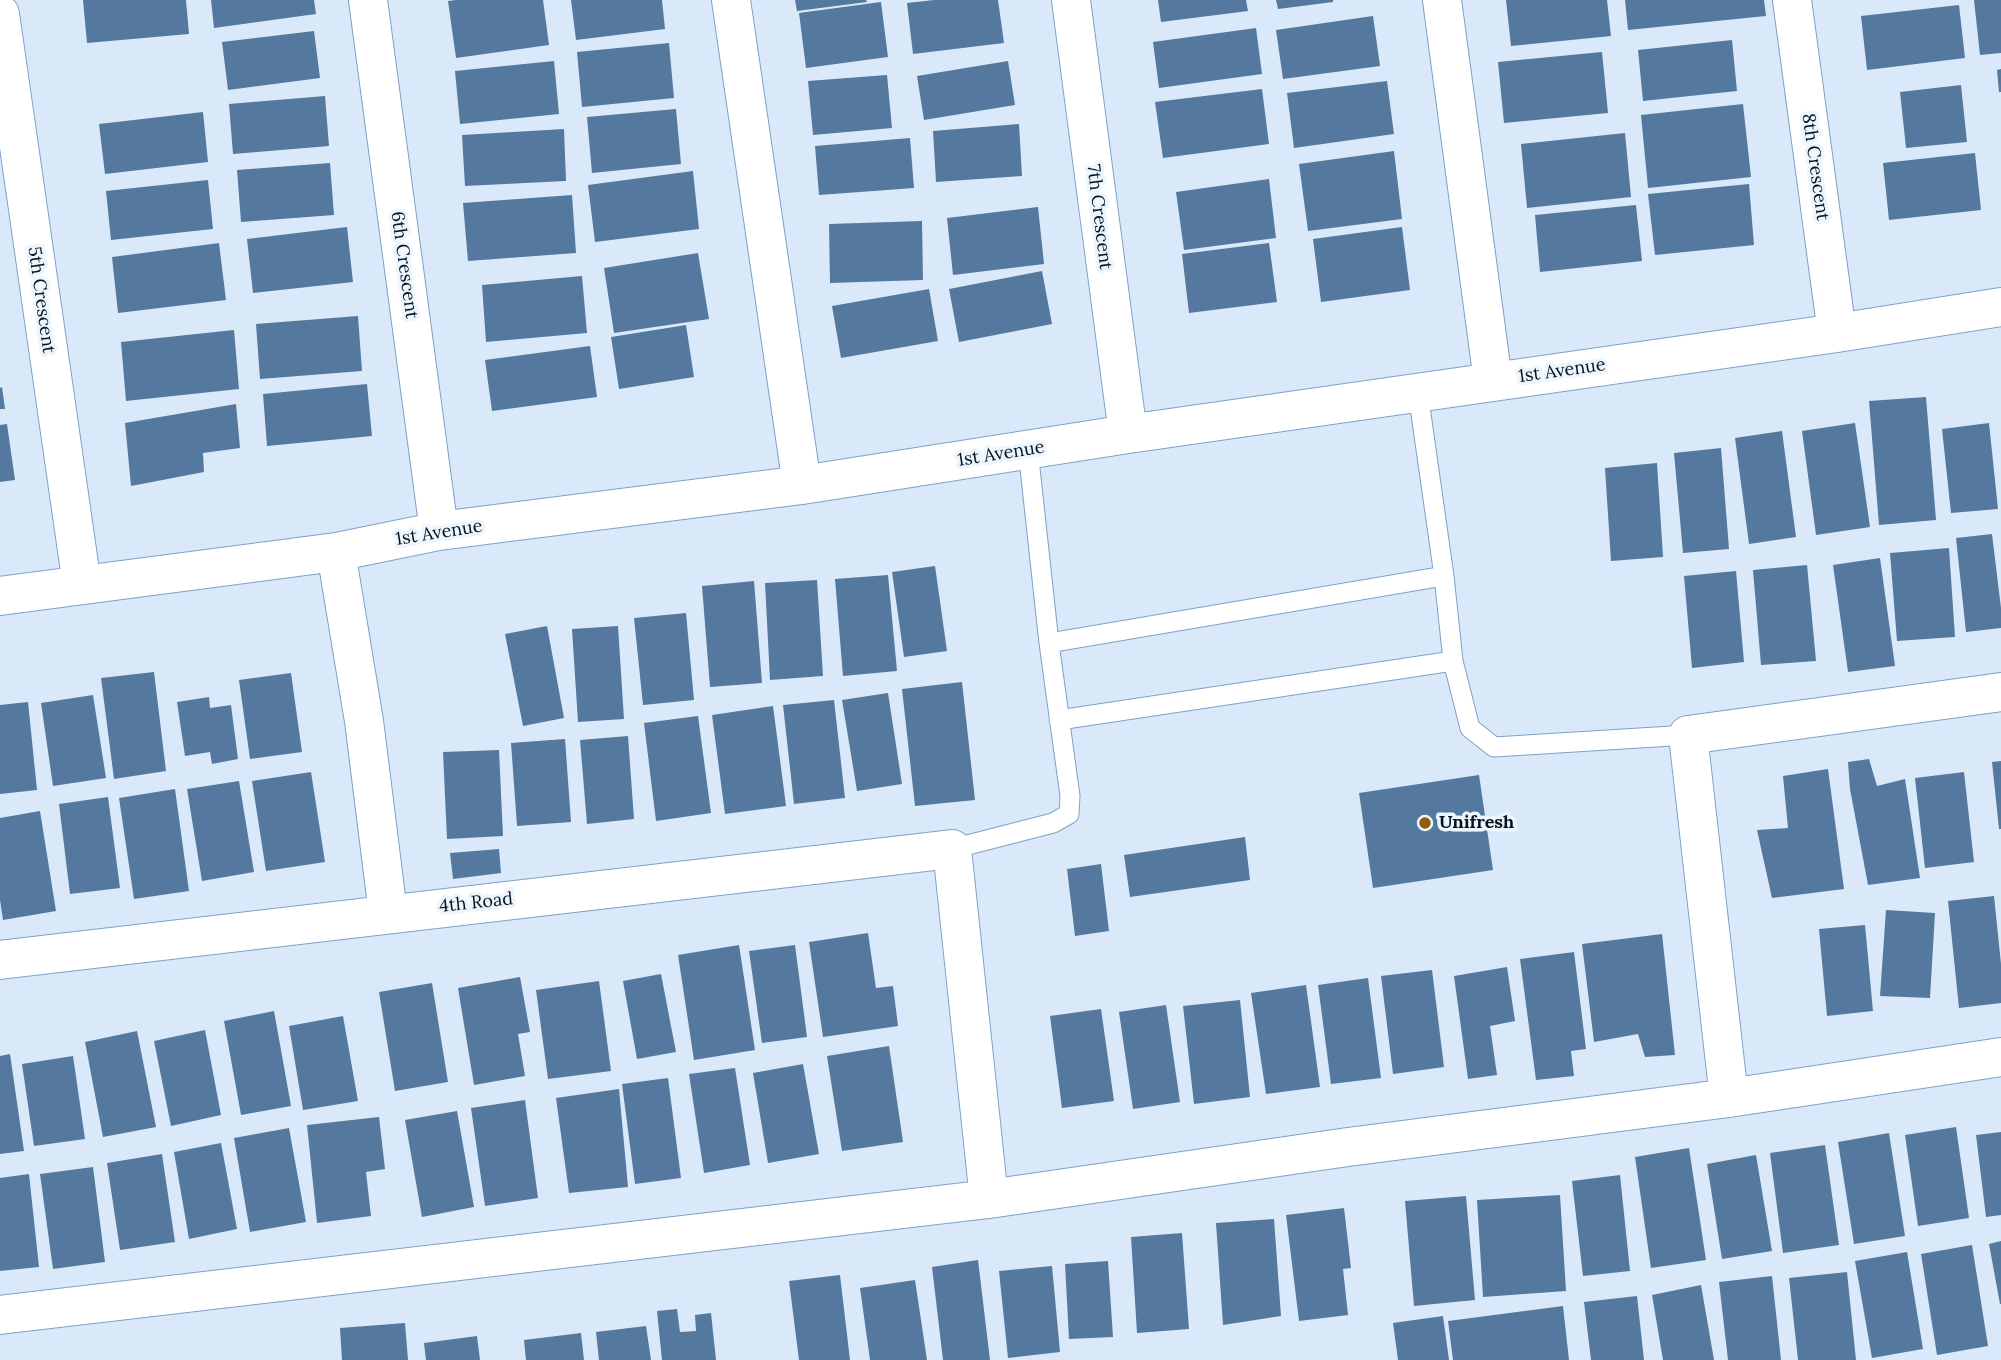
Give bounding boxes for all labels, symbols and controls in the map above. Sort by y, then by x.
street label: 8th Crescent [1797,112,1833,222]
street label: 7th Crescent [1082,163,1116,271]
street label: 6th Crescent [386,210,422,320]
street label: 5th Crescent [23,245,59,355]
street label: 1st Avenue [1517,354,1607,388]
street label: 1st Avenue [956,436,1046,472]
street label: 1st Avenue [394,515,484,551]
place label: Unifresh [1439,812,1514,834]
marker: Unifresh [1417,815,1433,831]
street label: 4th Road [438,888,514,918]

